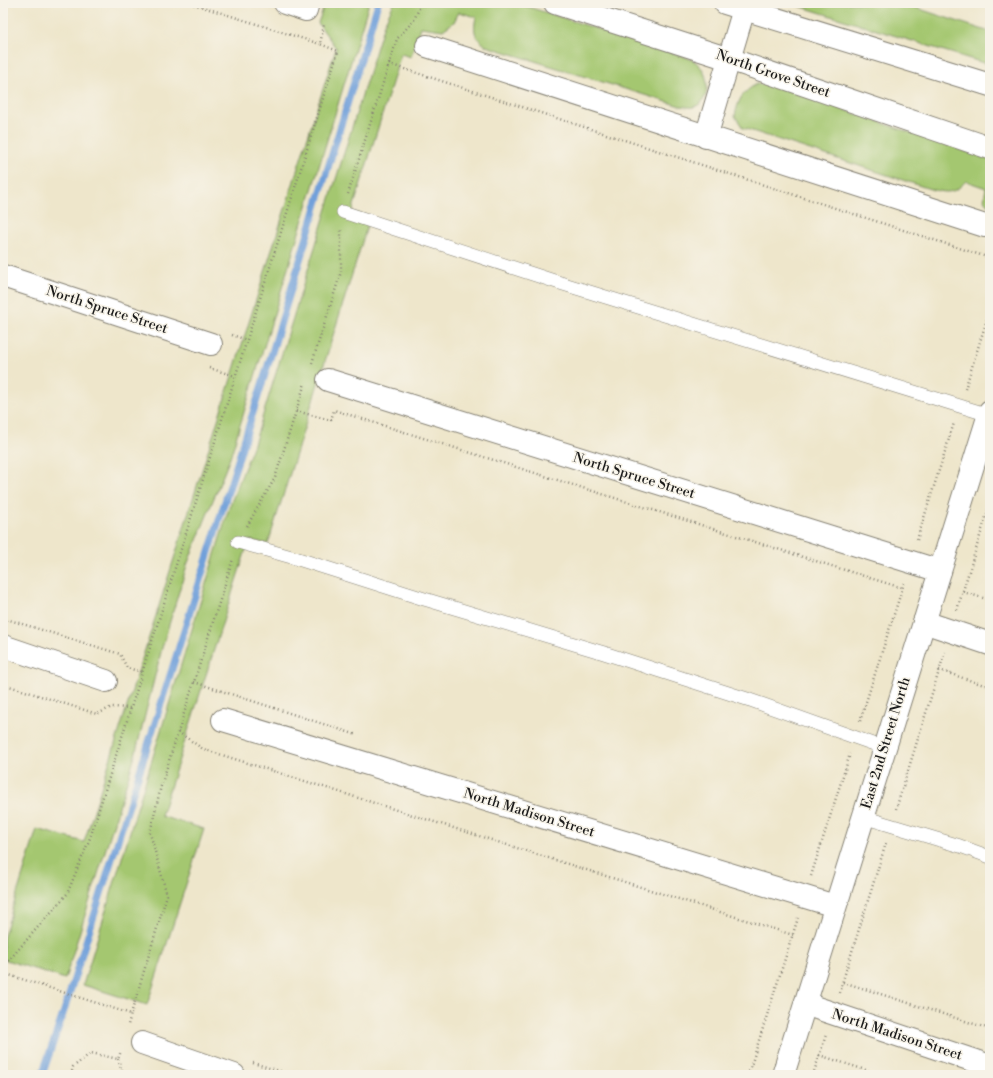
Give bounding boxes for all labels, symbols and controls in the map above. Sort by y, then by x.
street label: North Grove Street [714,46,832,102]
street label: North Spruce Street [44,282,170,338]
street label: North Spruce Street [571,449,697,503]
street label: East 2nd Street North [857,674,915,811]
street label: North Madison Street [461,784,597,842]
street label: North Madison Street [829,1005,965,1065]

